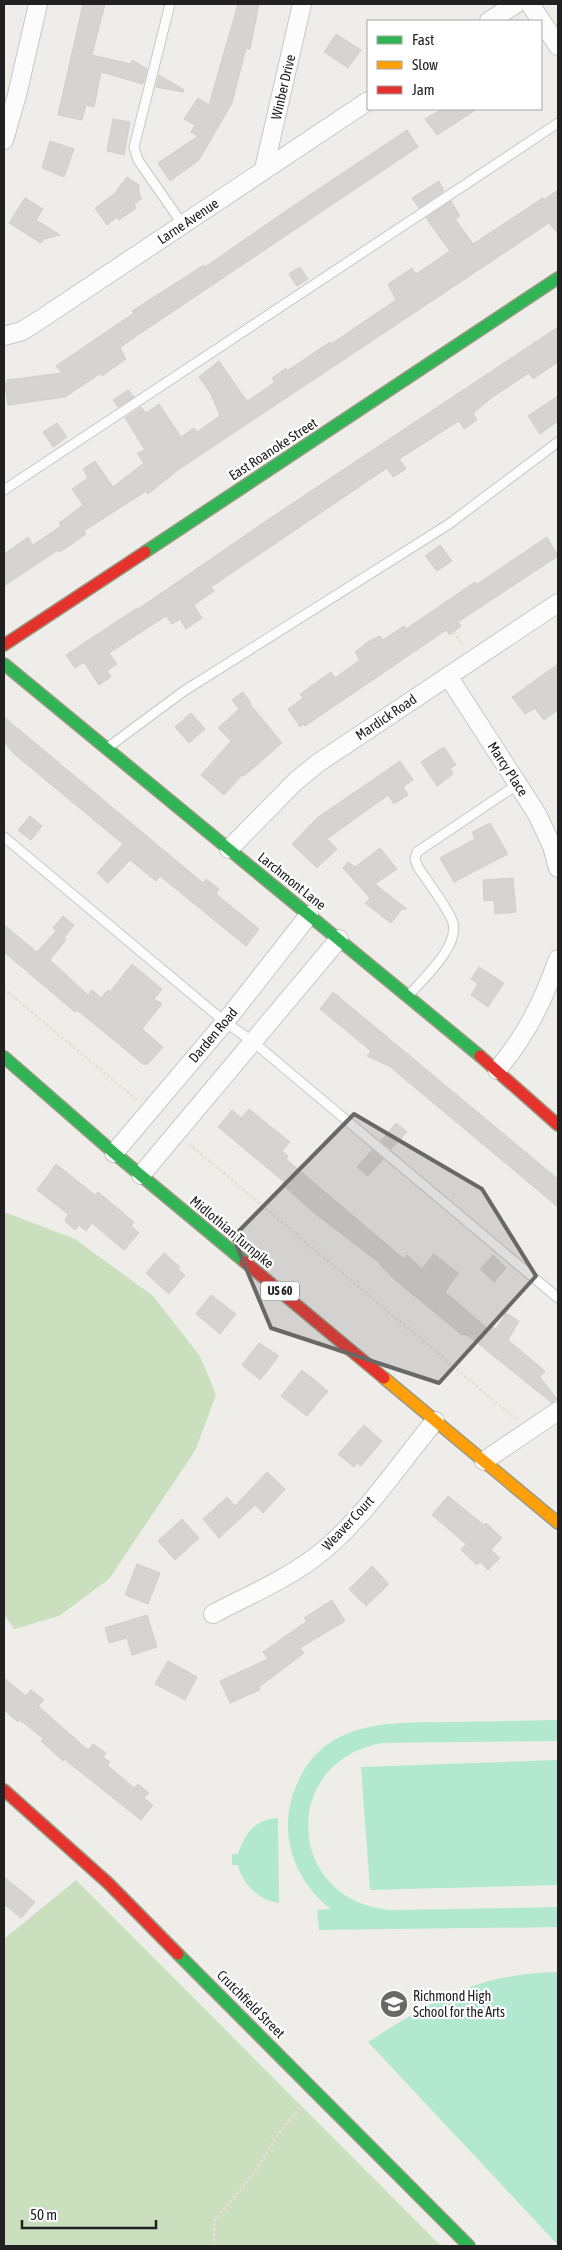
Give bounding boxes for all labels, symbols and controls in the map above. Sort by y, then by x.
legend [367,20,542,110]
text: Fast [412,31,434,48]
street label: Winber Drive [268,53,298,121]
text: Slow [412,56,438,73]
text: Jam [412,81,435,98]
street label: Larne Avenue [155,195,221,247]
street label: East Roanoke Street [226,415,320,483]
street label: Mardick Road [353,691,419,743]
street label: Marcy Place [485,739,531,799]
street label: Larchmont Lane [255,849,329,913]
street label: Darden Road [185,1004,241,1066]
street label: Midlothian Turnpike [187,1192,277,1272]
road number: US 60 [261,1282,299,1300]
street label: Weaver Court [319,1493,377,1553]
street label: Crutchfield Street [214,1967,288,2041]
place label: Richmond High School for the Arts [413,1988,505,2020]
school or university icon: Richmond High School for the Arts [379,1989,409,2019]
scale bar [22,2198,156,2230]
text: 50 m [30,2206,57,2223]

